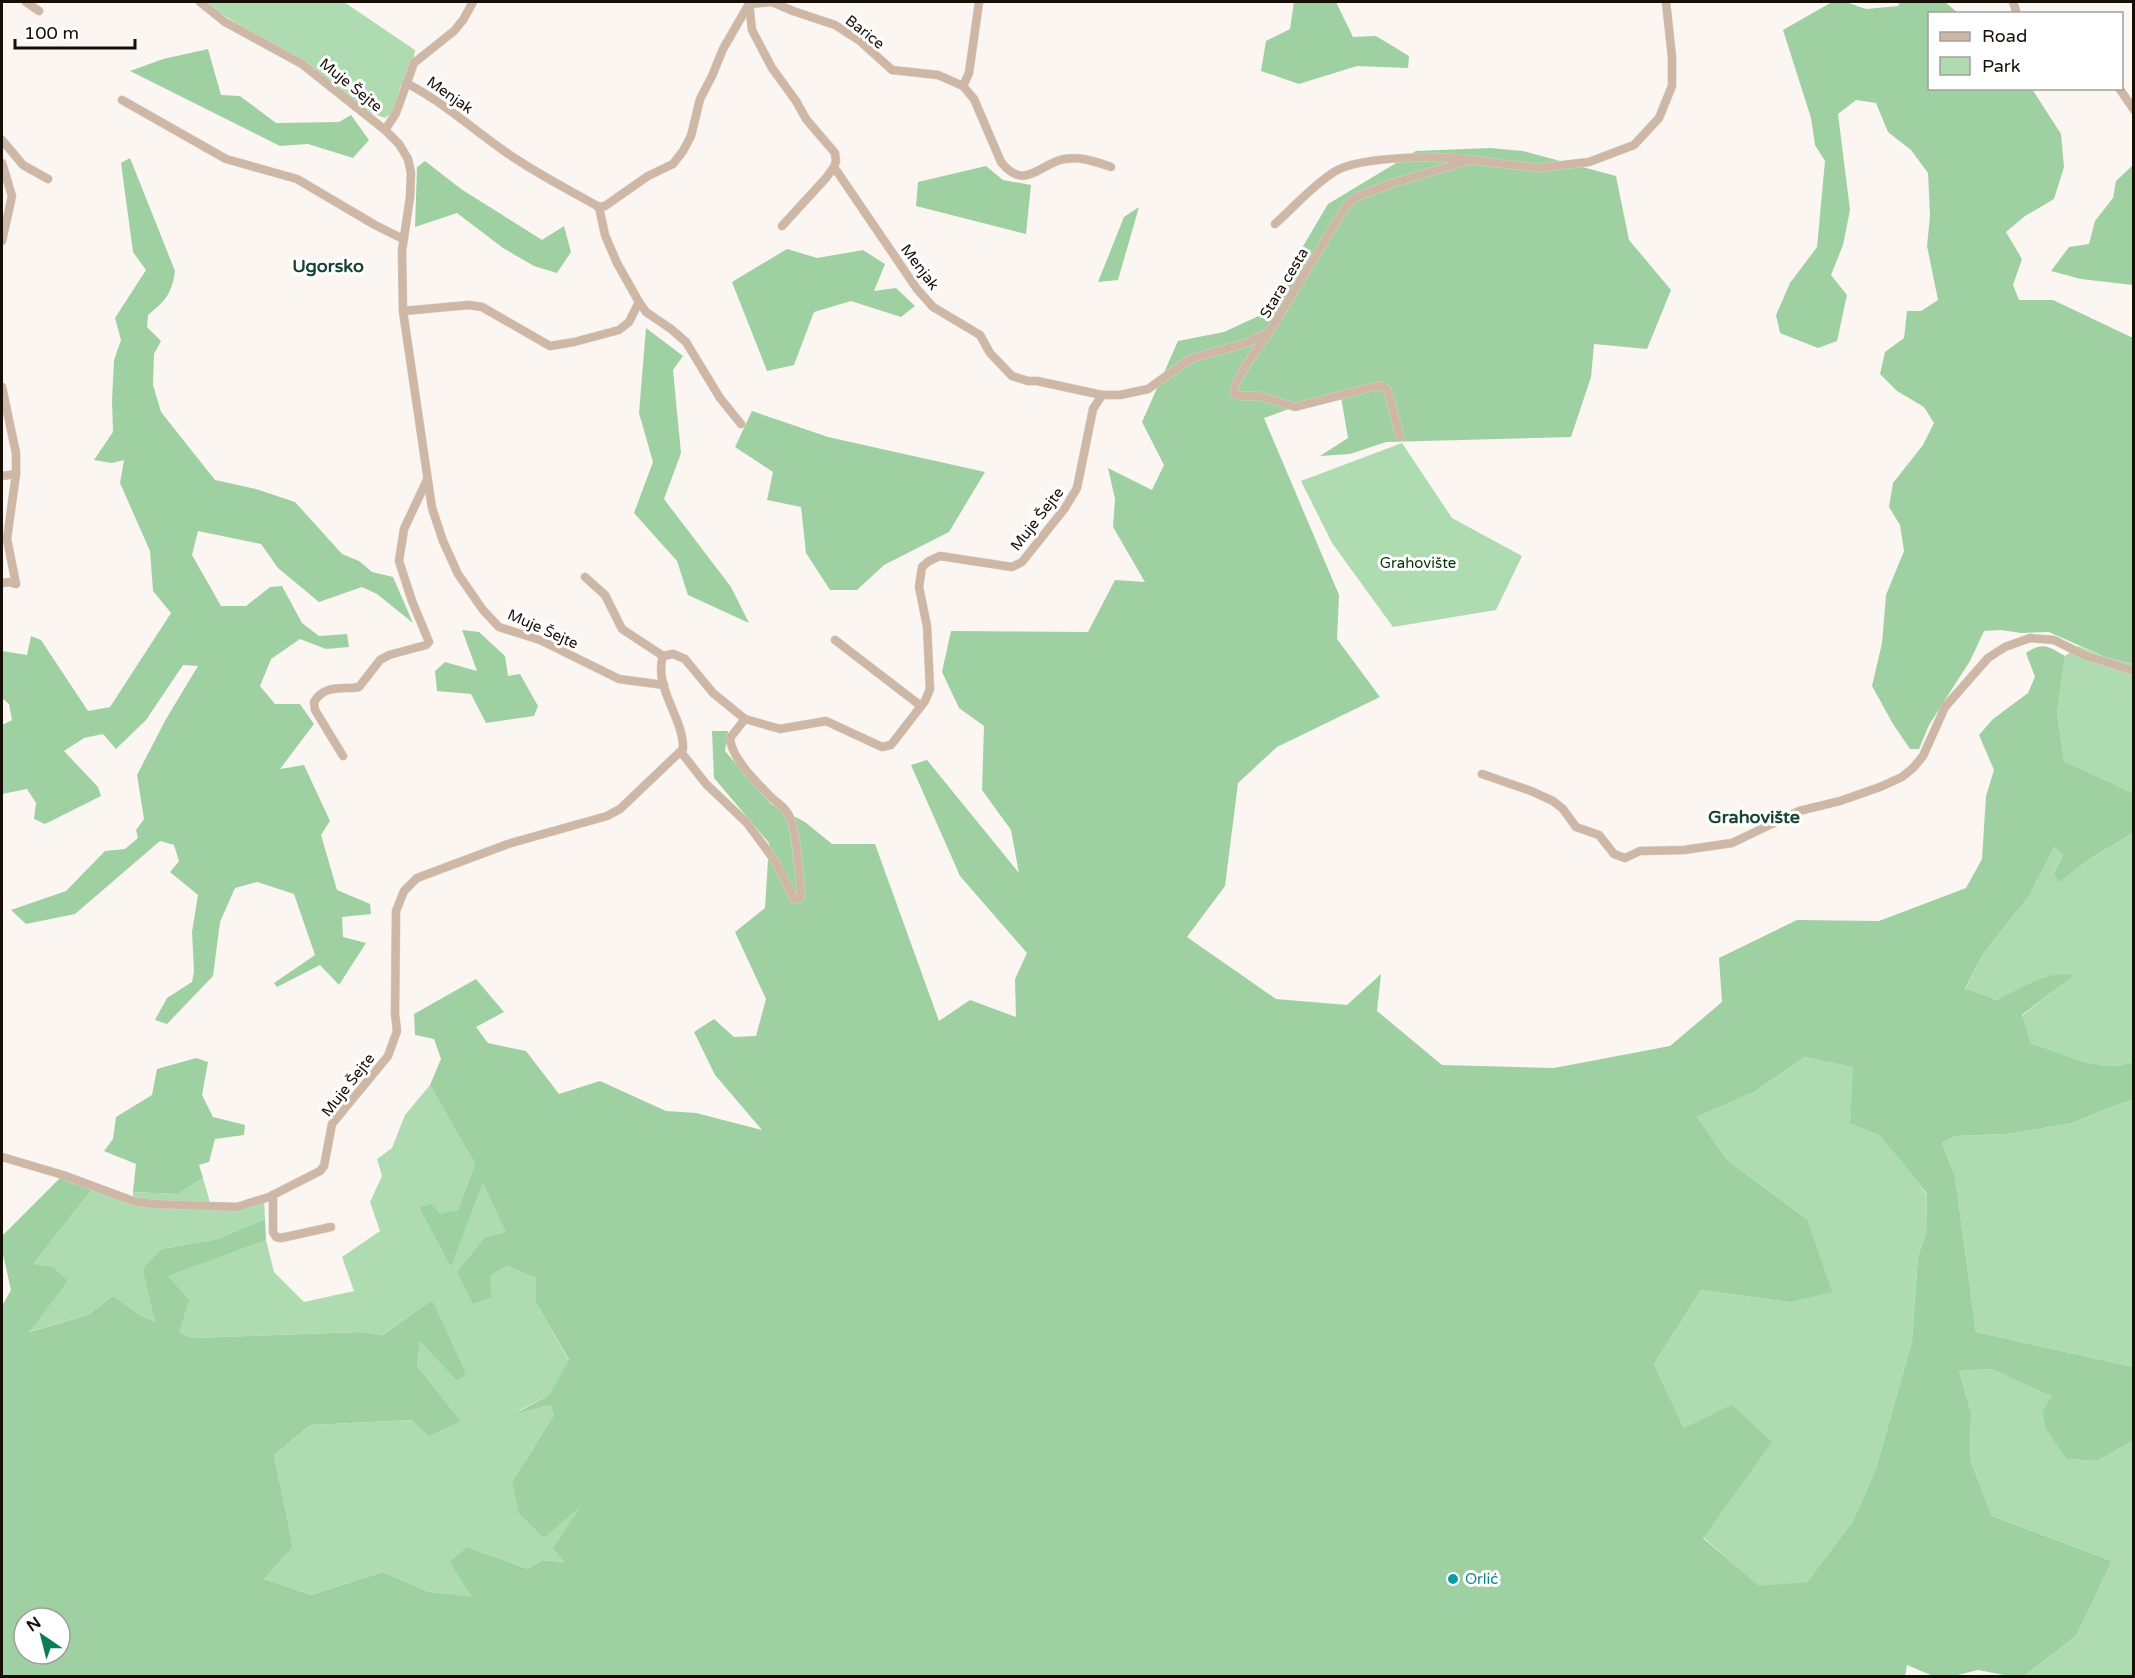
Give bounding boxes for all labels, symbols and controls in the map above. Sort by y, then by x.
street label: Barice [842,11,888,53]
scale bar [15,12,135,50]
legend [1928,12,2123,90]
text: 100 m [24,22,79,44]
text: Road [1982,25,2027,47]
street label: Muje Šejte [316,54,386,116]
text: Park [1982,55,2021,77]
street label: Menjak [423,73,477,117]
street label: Menjak [897,241,943,293]
street label: Stara cesta [1256,245,1312,321]
district label: Ugorsko [292,255,364,277]
street label: Muje Šejte [1007,484,1067,554]
park label: Grahovište [1380,554,1456,572]
street label: Muje Šejte [505,605,581,653]
district label: Grahovište [1708,806,1800,828]
street label: Muje Šejte [318,1050,378,1120]
place label: Orlić [1465,1570,1498,1588]
marker: Orlić [1446,1572,1460,1586]
north arrow [12,1606,72,1666]
text: N [23,1613,45,1636]

